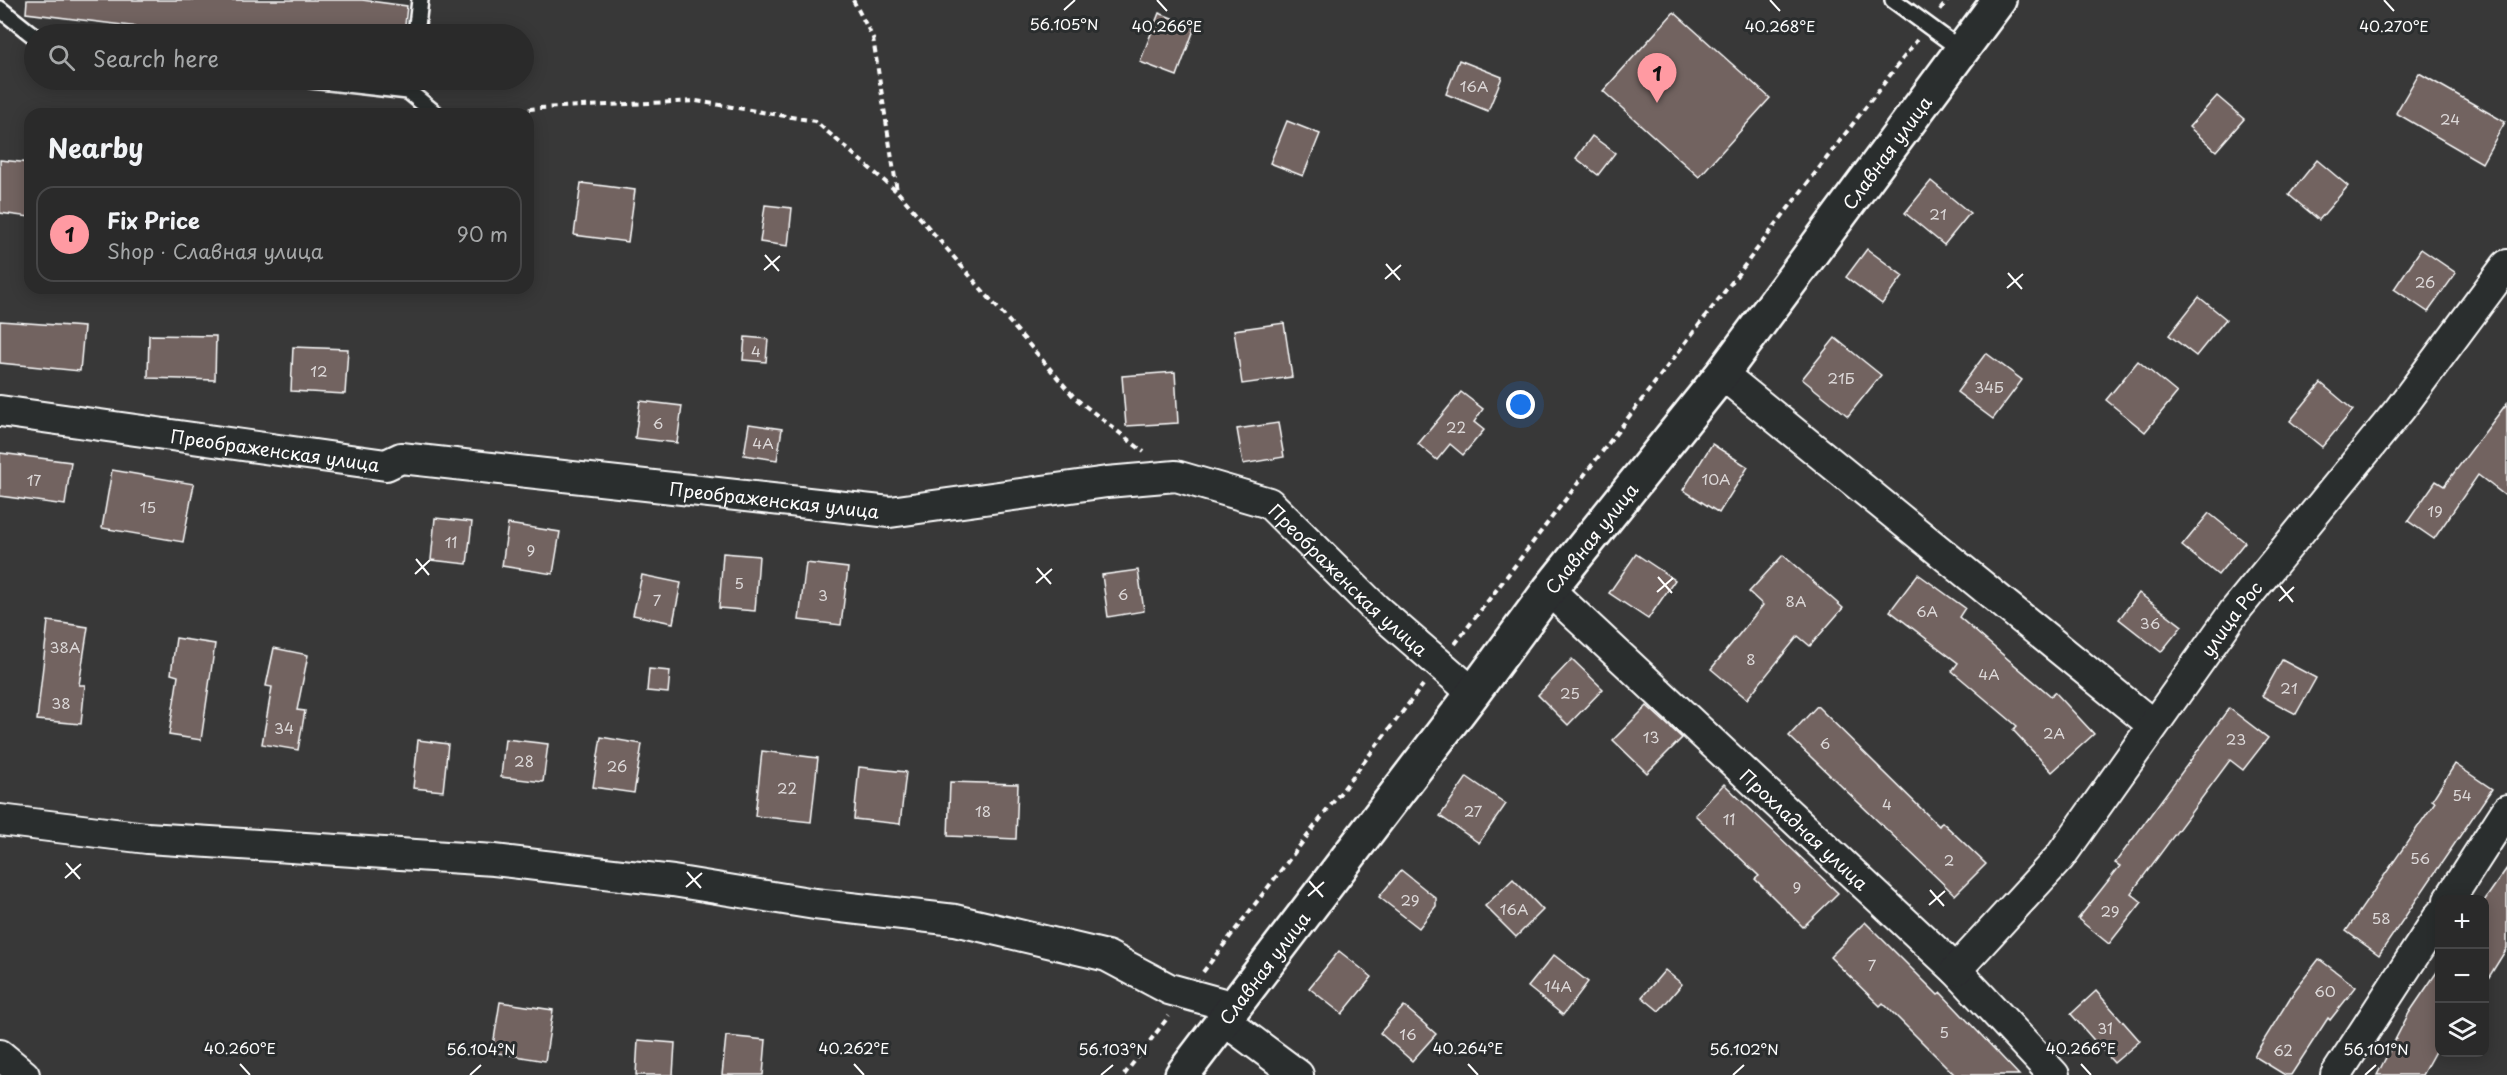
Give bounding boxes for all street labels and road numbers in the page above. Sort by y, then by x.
street label: Славная улица [1835,89,1938,215]
street label: Преображенская улица [169,422,382,478]
street label: Преображенская улица [668,474,881,524]
street label: Славная улица [1538,476,1644,599]
street label: Преображенская улица [1263,497,1435,662]
street label: улица Рос [2193,575,2268,662]
street label: Прохладная улица [1735,762,1876,896]
street label: Славная улица [1212,905,1316,1030]

